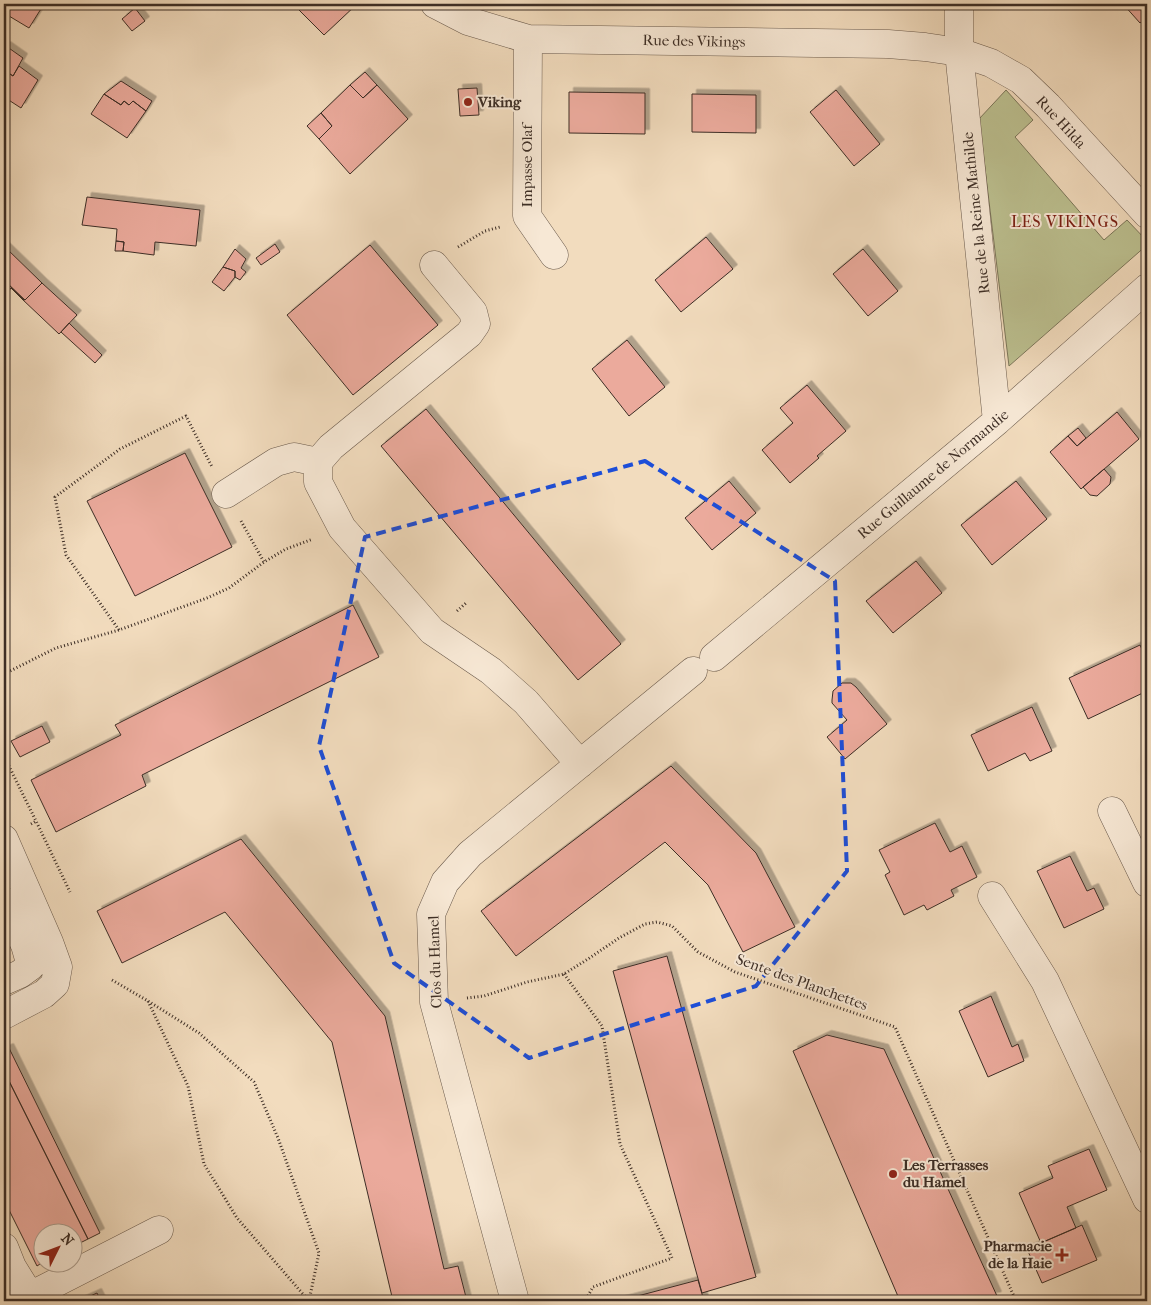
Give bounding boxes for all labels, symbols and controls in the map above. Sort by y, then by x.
street label: Rue des Vikings [643,31,746,51]
street label: Rue Hilda [1032,92,1091,153]
place label: Viking [477,93,522,111]
marker: Viking [462,96,474,108]
street label: Impasse Olaf [518,121,536,208]
street label: Rue de la Reine Mathilde [958,130,993,295]
district label: LES VIKINGS [1011,212,1119,231]
street label: Rue Guillaume de Normandie [854,405,1013,543]
street label: Clos du Hamel [424,915,446,1009]
street label: Sente des Planchettes [734,950,871,1014]
place label: Les Terrasses du Hamel [903,1156,989,1191]
marker: Les Terrasses du Hamel [887,1168,899,1180]
north arrow [32,1222,82,1272]
text: N [57,1230,77,1250]
place label: Pharmacie de la Haie [983,1237,1053,1272]
marker: Pharmacie de la Haie [1056,1249,1068,1261]

